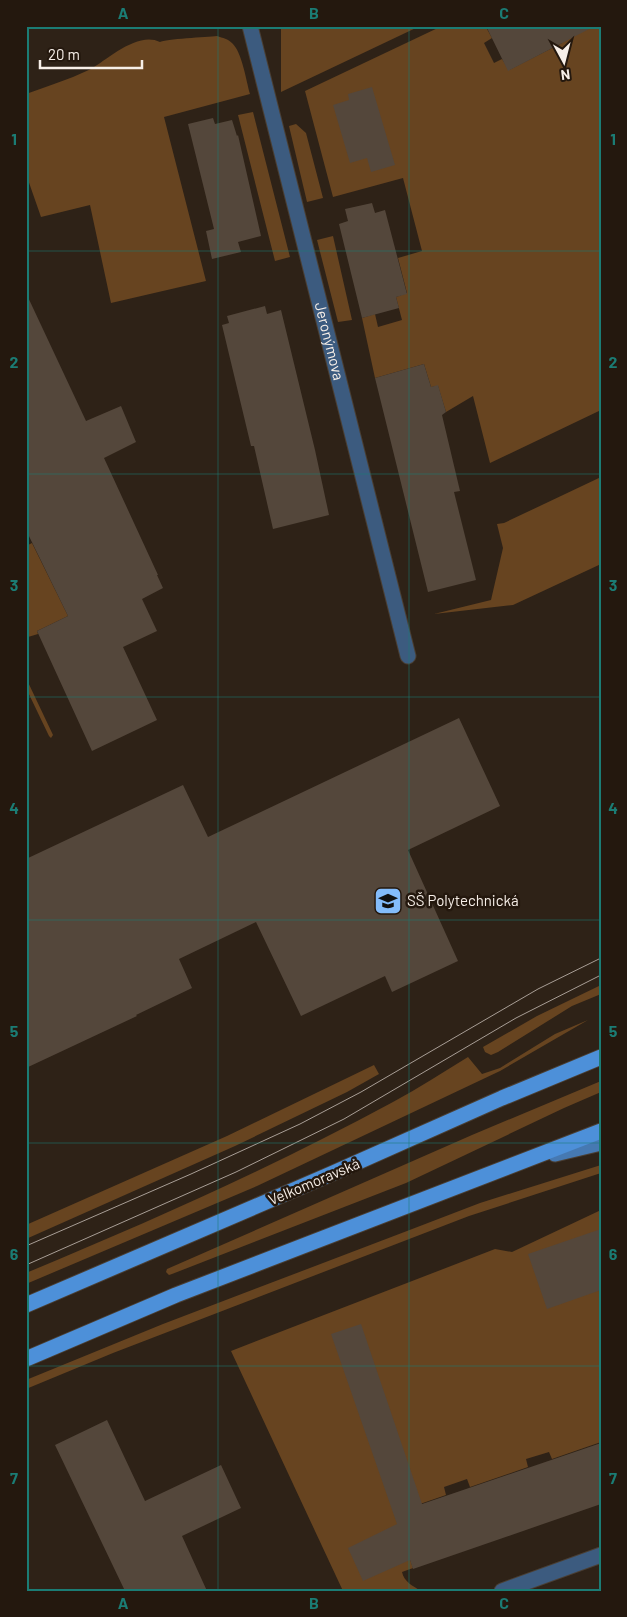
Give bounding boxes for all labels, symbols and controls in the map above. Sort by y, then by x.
text: A [118,3,129,22]
text: B [309,3,319,22]
text: C [499,3,509,22]
scale bar [40,38,142,70]
north arrow [540,38,590,88]
text: 20 m [48,45,80,63]
text: N [560,66,571,84]
text: 1 [11,129,17,148]
text: 1 [610,129,616,148]
street label: Jeronýmova [312,300,348,382]
text: 2 [10,352,19,371]
text: 2 [609,352,618,371]
text: 3 [10,575,18,594]
text: 3 [609,575,617,594]
text: 4 [9,798,19,817]
text: 4 [608,798,618,817]
school or university icon: SŠ Polytechnická [373,886,403,916]
place label: SŠ Polytechnická [407,891,519,909]
text: 5 [10,1021,19,1040]
text: 5 [609,1021,618,1040]
street label: Velkomoravská [265,1154,362,1208]
text: 6 [10,1244,19,1263]
text: 6 [609,1244,618,1263]
text: 7 [10,1468,18,1487]
text: 7 [609,1468,617,1487]
text: A [118,1593,129,1612]
text: B [309,1593,319,1612]
text: C [499,1593,509,1612]

